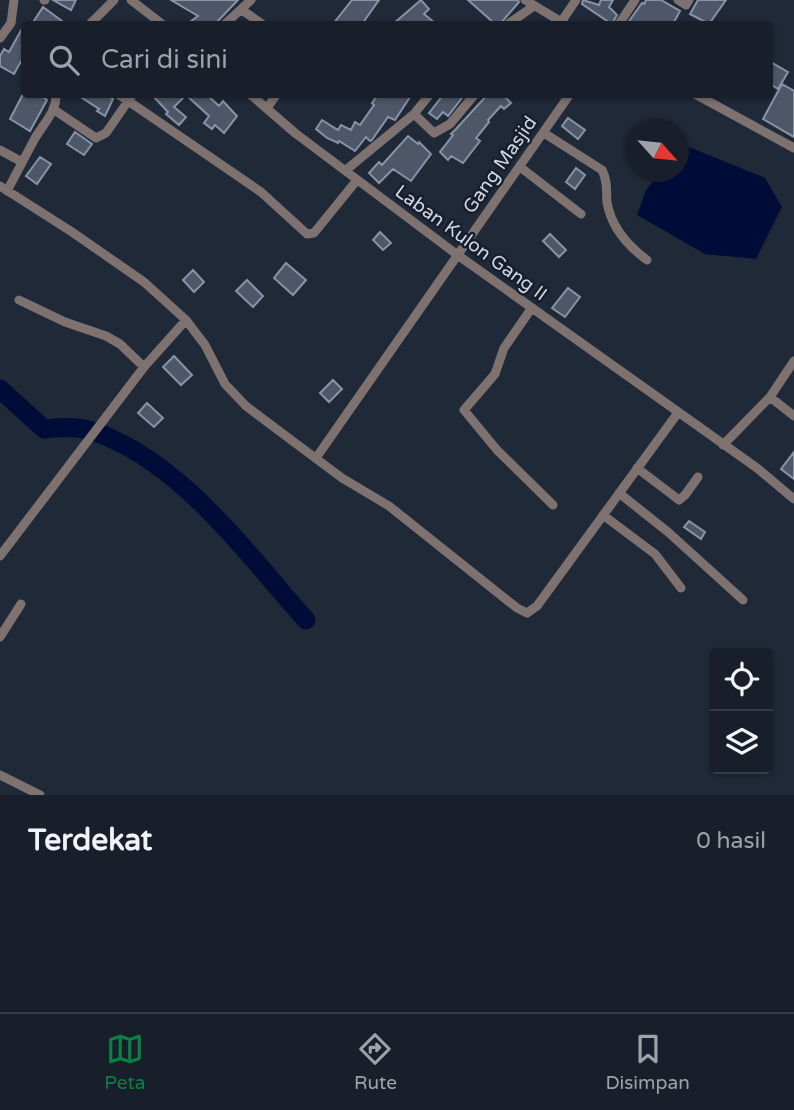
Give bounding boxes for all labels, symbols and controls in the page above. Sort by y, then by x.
search box [21,21,773,98]
icon: search [45,41,83,79]
text: Cari di sini [101,44,228,75]
street label: Gang Masjid [459,112,541,218]
north arrow [626,119,689,182]
street label: Laban Kulon Gang II [391,181,551,305]
map controls [710,648,773,774]
button: locate [710,648,773,711]
button: layers [710,711,773,774]
text: Terdekat [28,822,152,859]
text: 0 hasil [696,827,766,855]
tab: Peta [104,1030,145,1094]
tab: Rute [354,1030,397,1094]
tab: Disimpan [605,1030,690,1094]

